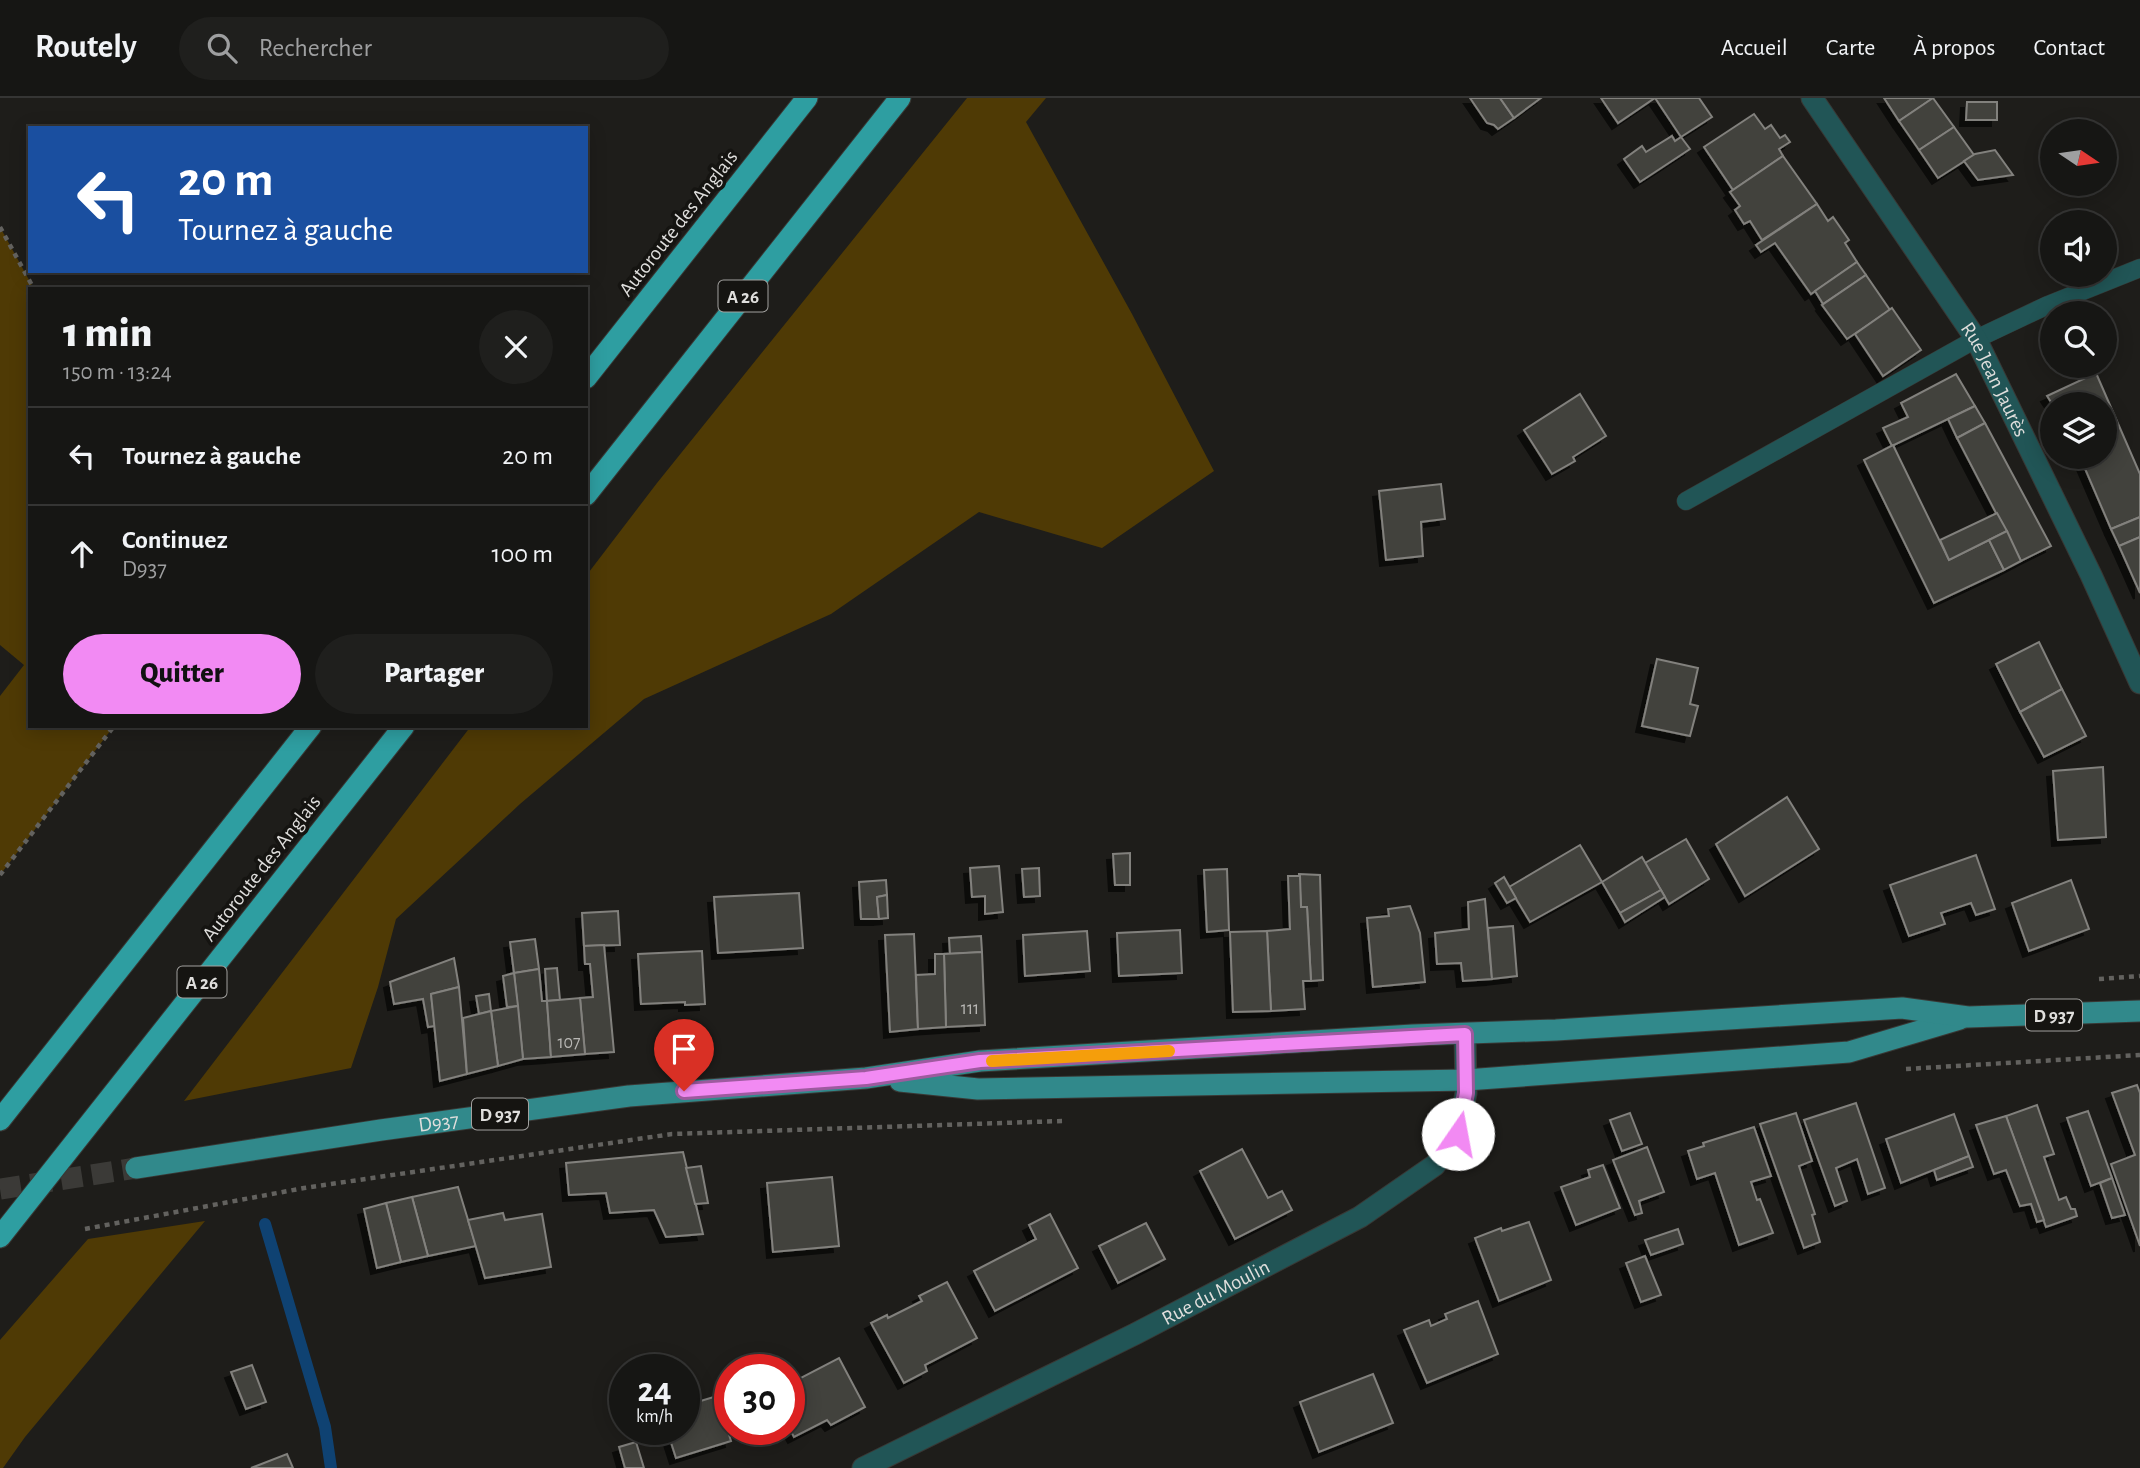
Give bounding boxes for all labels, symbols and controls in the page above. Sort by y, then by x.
search box [179,17,669,80]
icon: search [203,29,241,67]
text: Routely [35,31,137,64]
text: Rechercher [259,35,372,61]
text: Accueil [1721,36,1788,60]
text: Carte [1826,36,1875,60]
text: À propos [1913,36,1995,60]
text: Contact [2033,36,2105,60]
north arrow [2040,119,2118,196]
map controls [2040,119,2117,469]
street label: Autoroute des Anglais [615,146,742,300]
icon: left [63,154,154,245]
text: 20 m [178,156,274,205]
button: sound [2040,210,2117,287]
text: Tournez à gauche [178,214,393,246]
road number: A 26 [718,280,768,312]
button: search [2040,301,2117,378]
button: close [479,310,553,384]
text: 1 min [63,312,152,354]
street label: Rue Jean Jaurès [1957,318,2032,440]
text: 150 m · 13:24 [63,361,172,384]
button: layers [2040,392,2117,469]
icon: left [63,437,101,475]
text: Tournez à gauche [122,443,301,469]
text: 20 m [502,443,553,469]
text: Continuez [122,527,228,553]
icon: ahead [63,535,101,573]
text: 100 m [492,541,553,567]
text: D937 [122,558,167,581]
button: Quitter [63,634,301,714]
button: Partager [315,634,553,714]
street label: Autoroute des Anglais [198,791,325,945]
road number: A 26 [178,967,227,998]
house number: 111 [961,1000,979,1018]
road number: D 937 [2026,1000,2082,1030]
pin [654,1019,714,1091]
icon: arrive [665,1030,703,1068]
house number: 107 [557,1034,581,1052]
position arrow [1421,1097,1495,1171]
road number: D 937 [472,1098,528,1130]
street label: D937 [417,1109,461,1136]
street label: Rue du Moulin [1158,1256,1273,1329]
speed limit sign: 30 [714,1354,805,1445]
text: 24 [637,1373,672,1408]
text: km/h [636,1408,673,1426]

